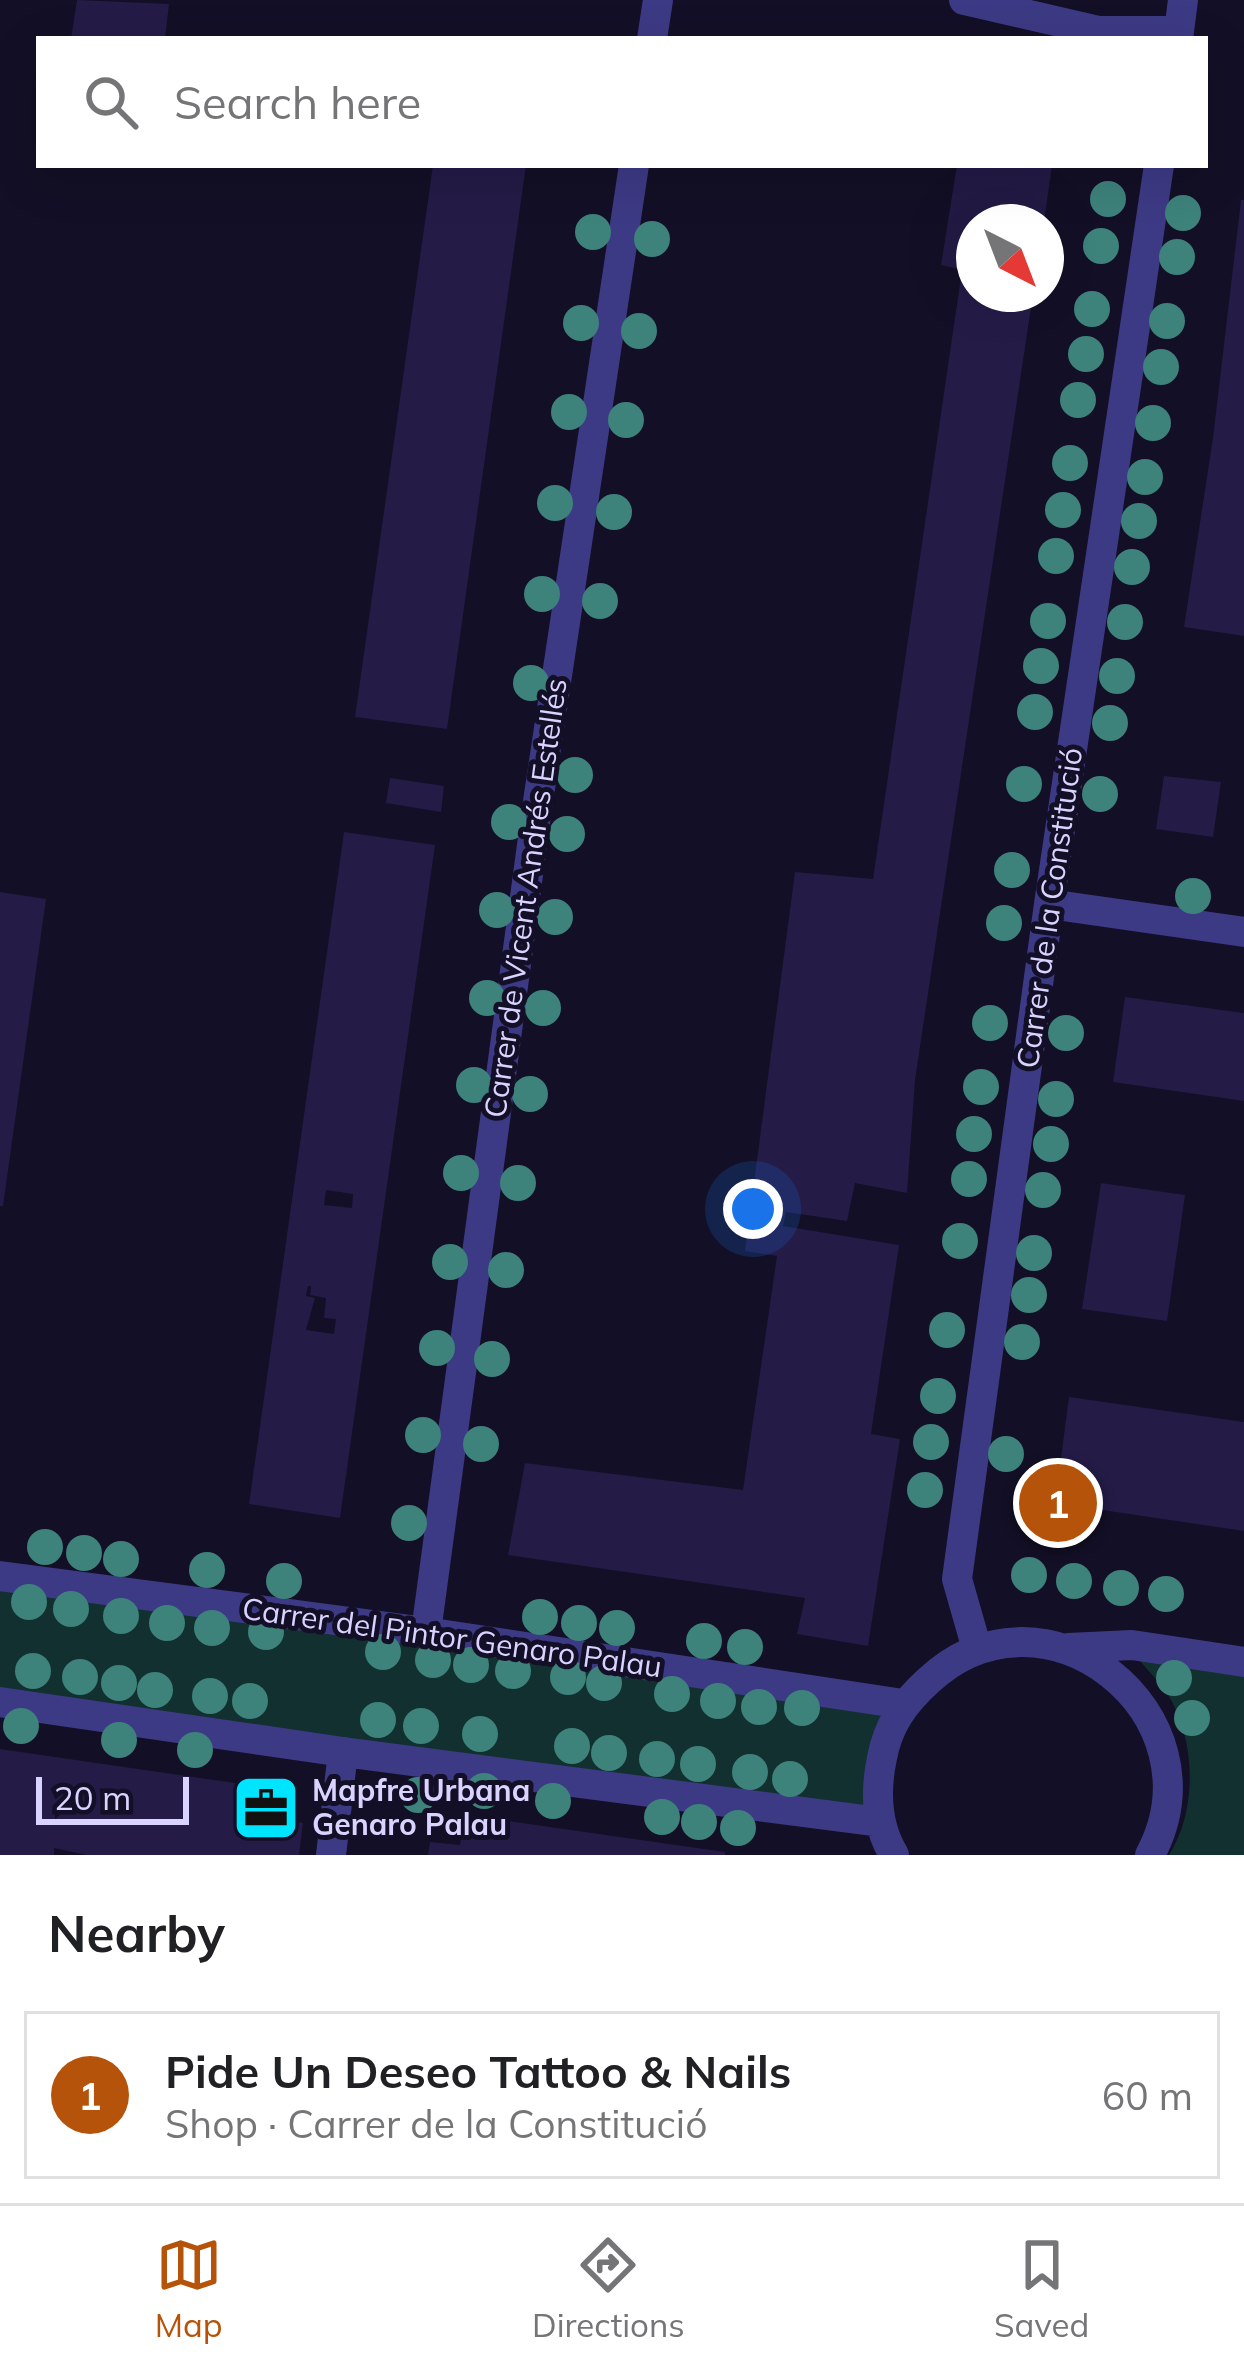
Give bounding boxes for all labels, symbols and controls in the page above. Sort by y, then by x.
search box [36,36,1208,168]
icon: search [78,69,144,135]
text: Search here [174,74,421,130]
north arrow [956,204,1064,312]
street label: Carrer de Vicent Andrés Estellés [475,676,575,1120]
street label: Carrer de la Constitució [1008,745,1090,1071]
your location [723,1179,783,1239]
pin: 1 [1019,1458,1097,1548]
street label: Carrer del Pintor Genaro Palau [240,1589,664,1685]
scale bar [36,1771,189,1824]
place label: Mapfre Urbana Genaro Palau [312,1771,530,1843]
office icon: Mapfre Urbana Genaro Palau [231,1773,301,1843]
text: 20 m [54,1777,131,1818]
text: Nearby [48,1901,225,1965]
text: Pide Un Deseo Tattoo & Nails [165,2043,791,2099]
text: 1 [78,2071,102,2120]
text: 60 m [1102,2071,1193,2120]
text: Shop · Carrer de la Constitució [165,2099,707,2148]
tab: Map [155,2232,223,2345]
tab: Directions [532,2232,685,2345]
tab: Saved [994,2232,1089,2345]

